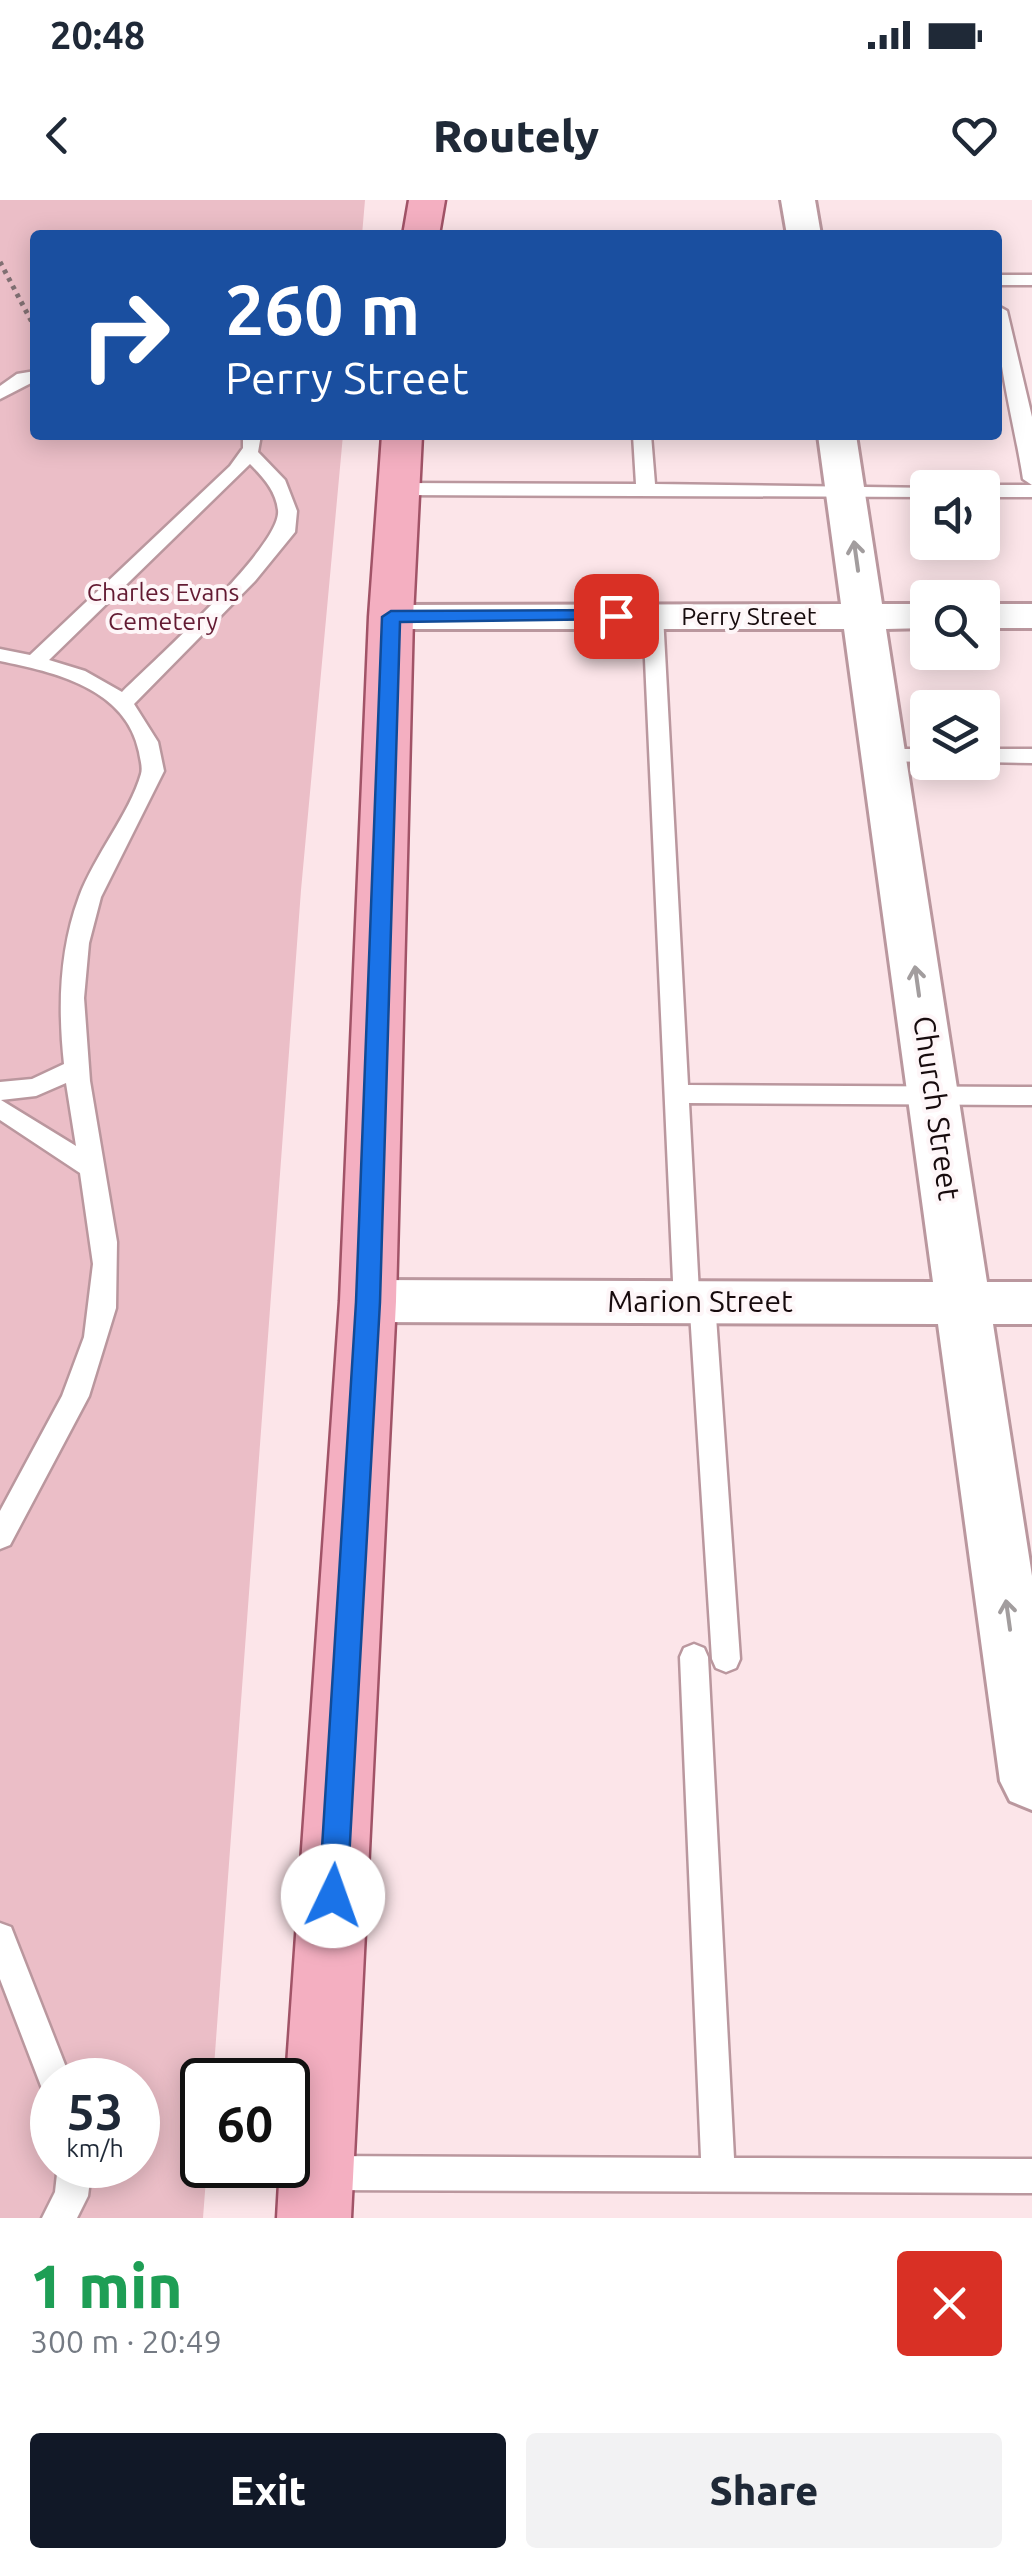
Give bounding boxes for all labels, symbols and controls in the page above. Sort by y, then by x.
text: 20:48 [50,14,145,56]
icon: back [30,108,85,163]
icon: heart [947,108,1002,163]
text: Routely [433,110,599,161]
icon: right [60,270,190,400]
text: 260 m [225,270,420,348]
text: Perry Street [225,352,469,403]
map controls [910,470,1000,780]
button: sound [910,470,1000,560]
one-way arrow [846,540,864,572]
pin [574,574,659,659]
park label: Charles Evans Cemetery [87,578,239,635]
button: search [910,580,1000,670]
icon: arrive [589,589,644,644]
street label: Perry Street [681,602,817,630]
button: layers [910,690,1000,780]
one-way arrow [908,966,926,998]
street label: Church Street [907,1014,967,1202]
street label: Marion Street [607,1284,793,1318]
one-way arrow [999,1599,1017,1631]
position arrow [281,1844,385,1948]
speed limit sign: 60 [180,2058,310,2188]
text: 53 [67,2083,123,2139]
text: km/h [66,2134,124,2162]
button: close [897,2251,1002,2356]
text: 1 min [30,2252,183,2319]
text: 300 m · 20:49 [30,2323,222,2359]
button: Exit [30,2433,506,2548]
button: Share [526,2433,1002,2548]

